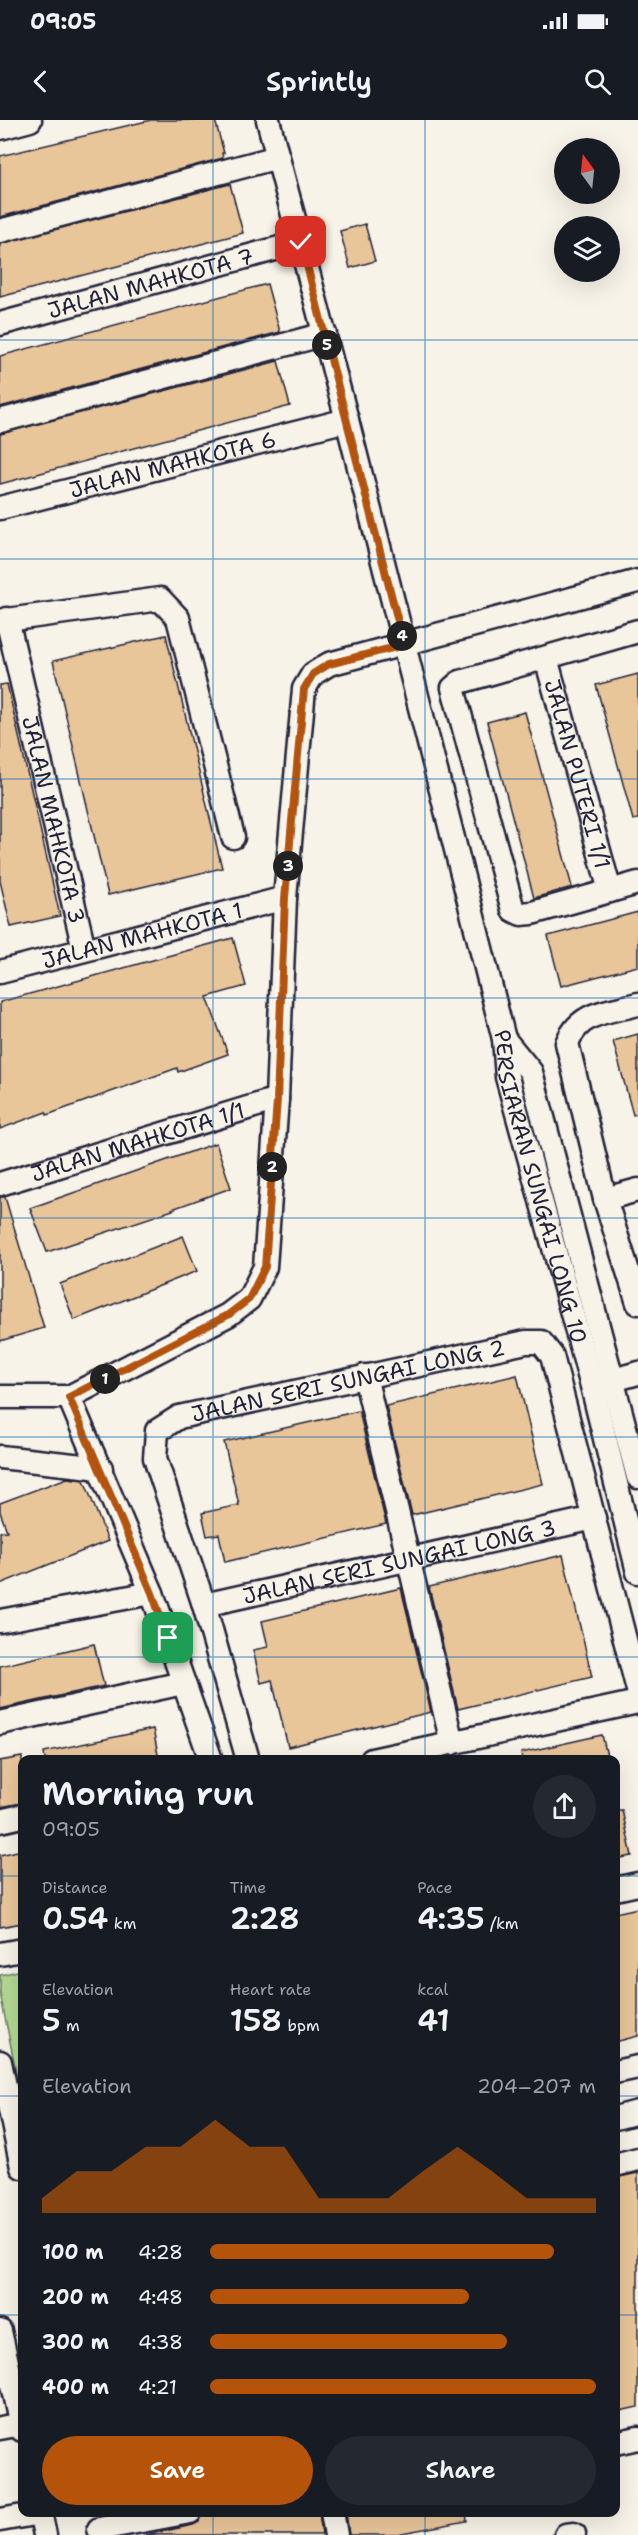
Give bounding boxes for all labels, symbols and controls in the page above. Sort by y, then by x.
text: 09:05 [30,7,96,36]
text: Sprintly [266,63,372,100]
icon: back [24,65,57,98]
icon: search [581,65,614,98]
north arrow [554,138,620,204]
map controls [554,138,620,282]
pin [275,216,326,267]
button: layers [554,216,620,282]
icon: check [284,225,317,258]
street label: JALAN MAHKOTA 7 [44,241,257,325]
pin: 5 [312,330,342,360]
text: 5 [322,334,332,355]
street label: JALAN MAHKOTA 6 [66,424,279,504]
pin: 4 [387,621,417,651]
text: 4 [396,625,408,646]
street label: JALAN PUTERI 1/1 [538,676,618,872]
street label: JALAN MAHKOTA 3 [16,713,92,926]
pin: 3 [273,851,303,881]
text: 3 [282,855,294,876]
street label: JALAN MAHKOTA 1 [39,895,246,975]
street label: PERSIARAN SUNGAI LONG 10 [488,1026,594,1346]
street label: JALAN MAHKOTA 1/1 [27,1095,248,1188]
pin: 2 [257,1152,287,1182]
text: 2 [266,1156,278,1177]
street label: JALAN SERI SUNGAI LONG 2 [188,1333,507,1428]
pin: 1 [90,1364,120,1394]
text: 1 [101,1368,109,1389]
street label: JALAN SERI SUNGAI LONG 3 [240,1512,559,1610]
pin [142,1612,193,1663]
icon: arrive [151,1621,184,1654]
text: Morning run [42,1771,254,1816]
button: share [533,1775,596,1838]
text: 09:05 [42,1816,100,1842]
text: Distance [42,1877,108,1898]
text: Time [230,1877,266,1898]
text: Pace [417,1877,453,1898]
text: 0.54 [42,1898,108,1939]
text: 2:28 [230,1898,300,1939]
text: 4:35 [417,1898,485,1939]
text: km [108,1913,136,1934]
text: /km [485,1913,519,1934]
text: Elevation [42,1979,114,2000]
text: Heart rate [230,1979,311,2000]
text: kcal [417,1979,448,2000]
text: 5 [42,2000,61,2041]
text: 158 [230,2000,282,2041]
text: 41 [417,2000,450,2041]
text: m [61,2015,80,2036]
text: bpm [282,2015,320,2036]
text: Elevation [42,2073,132,2099]
text: 204–207 m [477,2073,596,2099]
text: 100 m [42,2239,104,2265]
text: 4:28 [138,2239,183,2265]
text: 200 m [42,2284,109,2310]
text: 4:48 [138,2284,183,2310]
text: 300 m [42,2329,109,2355]
text: 4:38 [138,2329,183,2355]
text: 400 m [42,2374,109,2400]
text: 4:21 [138,2374,177,2400]
button: Save [42,2436,313,2505]
button: Share [325,2436,596,2505]

